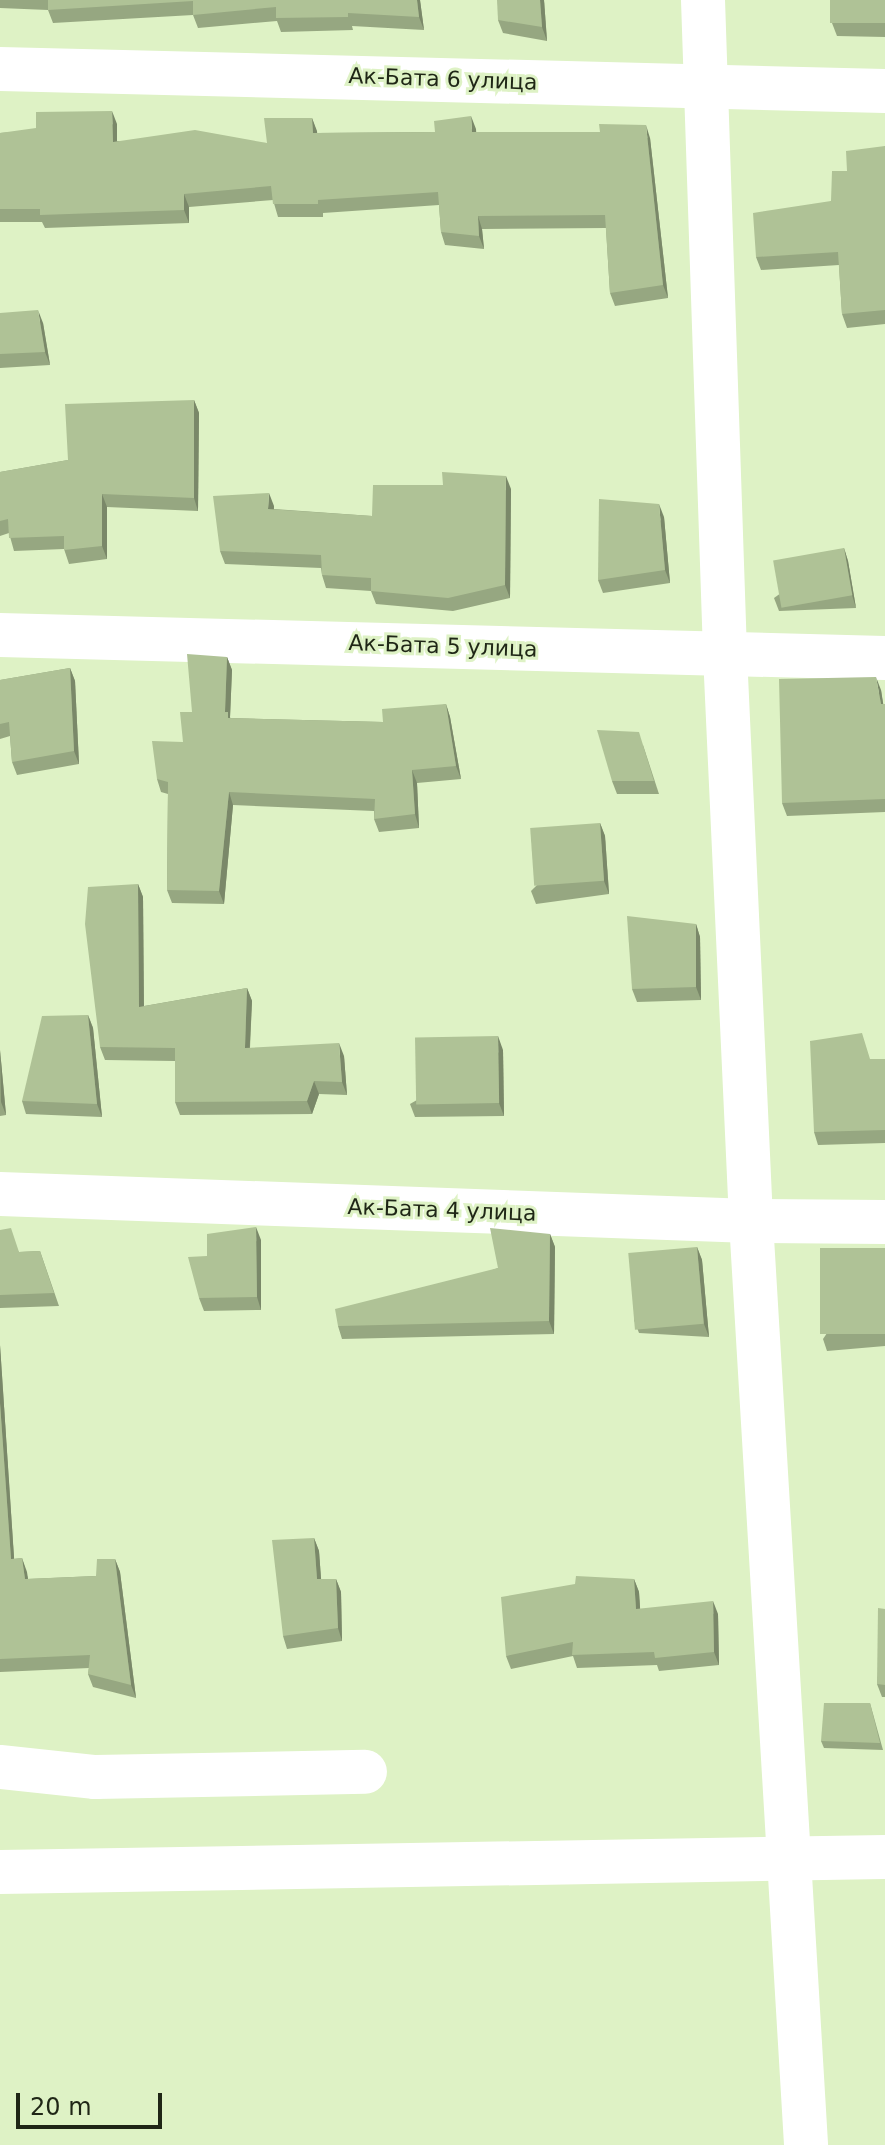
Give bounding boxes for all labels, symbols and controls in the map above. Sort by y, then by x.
street label: Ак-Бата 6 улица [348,63,538,95]
street label: Ак-Бата 5 улица [348,630,538,662]
street label: Ак-Бата 4 улица [347,1194,537,1226]
scale bar [20,2077,166,2127]
text: 20 m [30,2093,92,2121]

